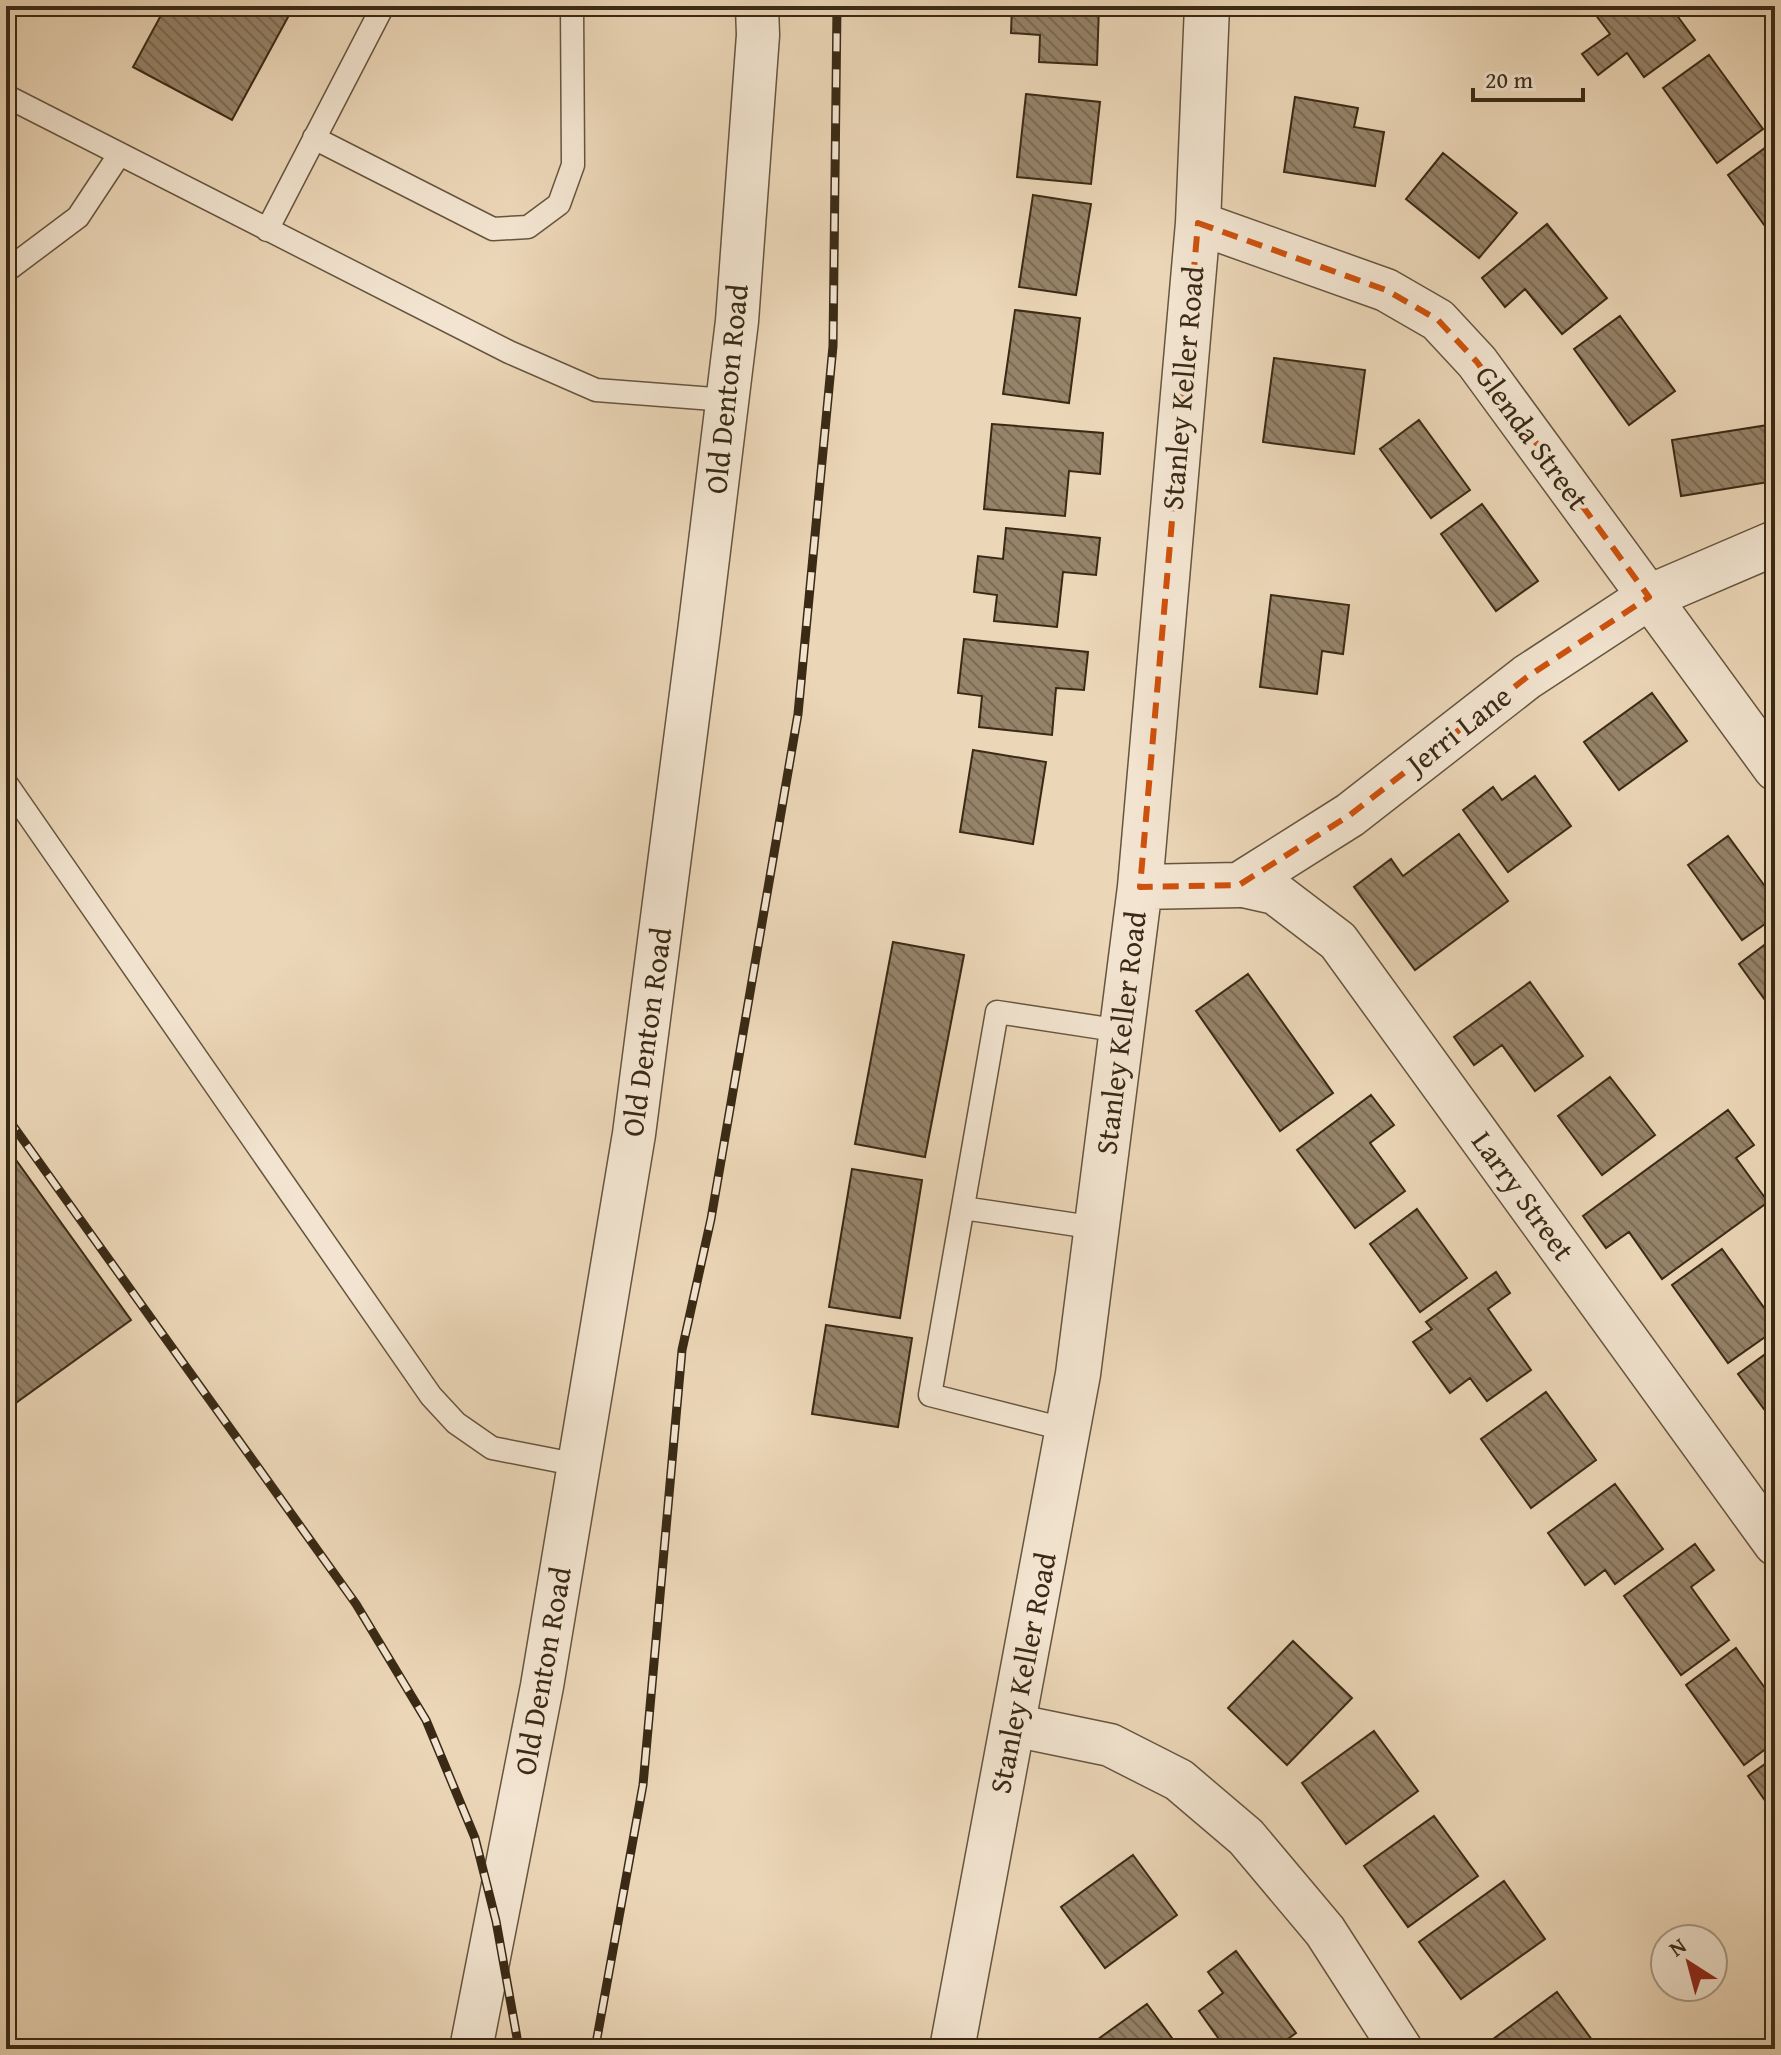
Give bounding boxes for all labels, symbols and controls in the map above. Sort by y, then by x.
scale bar [1473,52,1583,102]
text: 20 m [1485,62,1533,97]
street label: Stanley Keller Road [1149,264,1215,512]
street label: Old Denton Road [693,282,759,496]
street label: Glenda Street [1465,356,1601,519]
street label: Jerri Lane [1393,674,1520,787]
street label: Stanley Keller Road [1083,909,1157,1157]
street label: Old Denton Road [610,925,682,1139]
street label: Larry Street [1462,1121,1586,1270]
street label: Stanley Keller Road [977,1548,1067,1797]
street label: Old Denton Road [502,1563,582,1778]
north arrow [1649,1923,1729,2003]
text: N [1662,1929,1693,1964]

